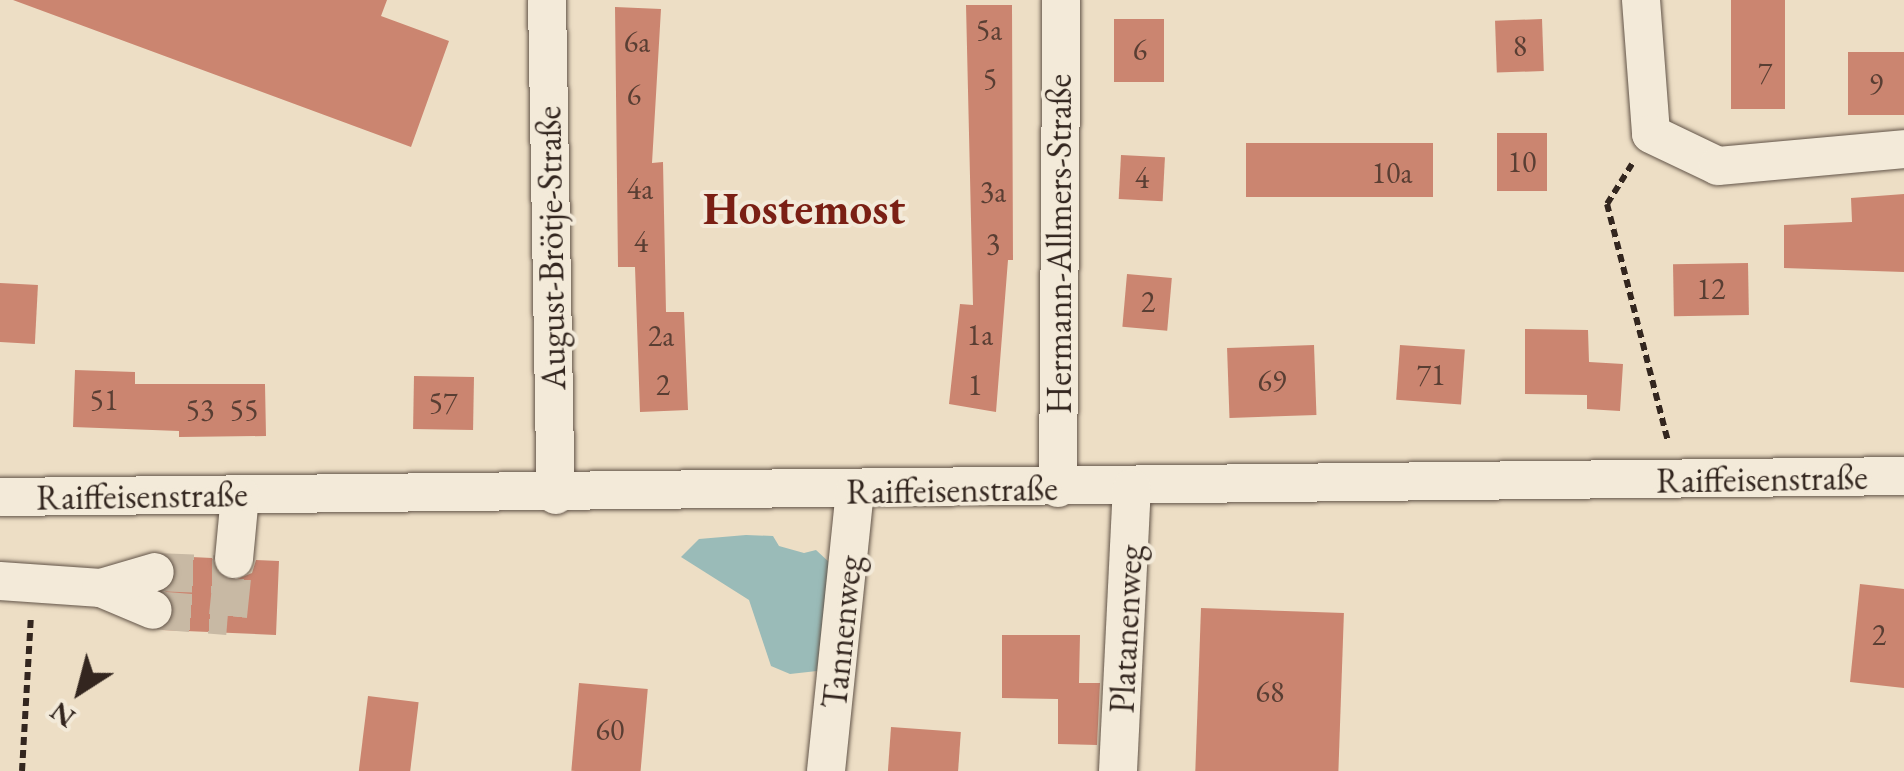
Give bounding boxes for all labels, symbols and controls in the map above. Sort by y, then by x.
house number: 5a [976,12,1002,48]
house number: 6a [624,24,650,60]
house number: 8 [1513,28,1527,64]
house number: 6 [1133,32,1147,68]
house number: 7 [1758,55,1772,91]
house number: 5 [983,61,997,97]
house number: 9 [1869,66,1883,102]
street label: Hermann-Allmers-Straße [1038,74,1080,414]
house number: 6 [627,77,641,113]
street label: August-Brötje-Straße [528,106,574,390]
house number: 10 [1508,144,1536,180]
house number: 10a [1372,155,1412,191]
house number: 4 [1135,160,1149,196]
house number: 4a [627,171,653,207]
house number: 3a [980,174,1006,210]
district label: Hostemost [703,182,905,236]
house number: 4 [634,224,648,260]
house number: 3 [986,226,1000,262]
house number: 12 [1697,271,1725,307]
house number: 2 [1141,284,1155,320]
house number: 1a [967,317,993,353]
house number: 2a [648,318,674,354]
house number: 71 [1417,357,1445,393]
house number: 69 [1258,363,1286,399]
house number: 2 [656,367,670,403]
house number: 1 [968,367,982,403]
house number: 51 [90,382,118,418]
house number: 57 [429,385,457,421]
house number: 53 [186,392,214,428]
house number: 55 [230,392,258,428]
street label: Raiffeisenstraße [1656,456,1868,502]
street label: Raiffeisenstraße [846,467,1058,513]
street label: Raiffeisenstraße [36,473,248,519]
street label: Platanenweg [1101,544,1151,714]
street label: Tannenweg [813,553,871,711]
house number: 2 [1872,617,1886,653]
north arrow [30,641,130,741]
house number: 68 [1256,674,1284,710]
text: N [43,694,82,736]
house number: 60 [596,712,624,748]

